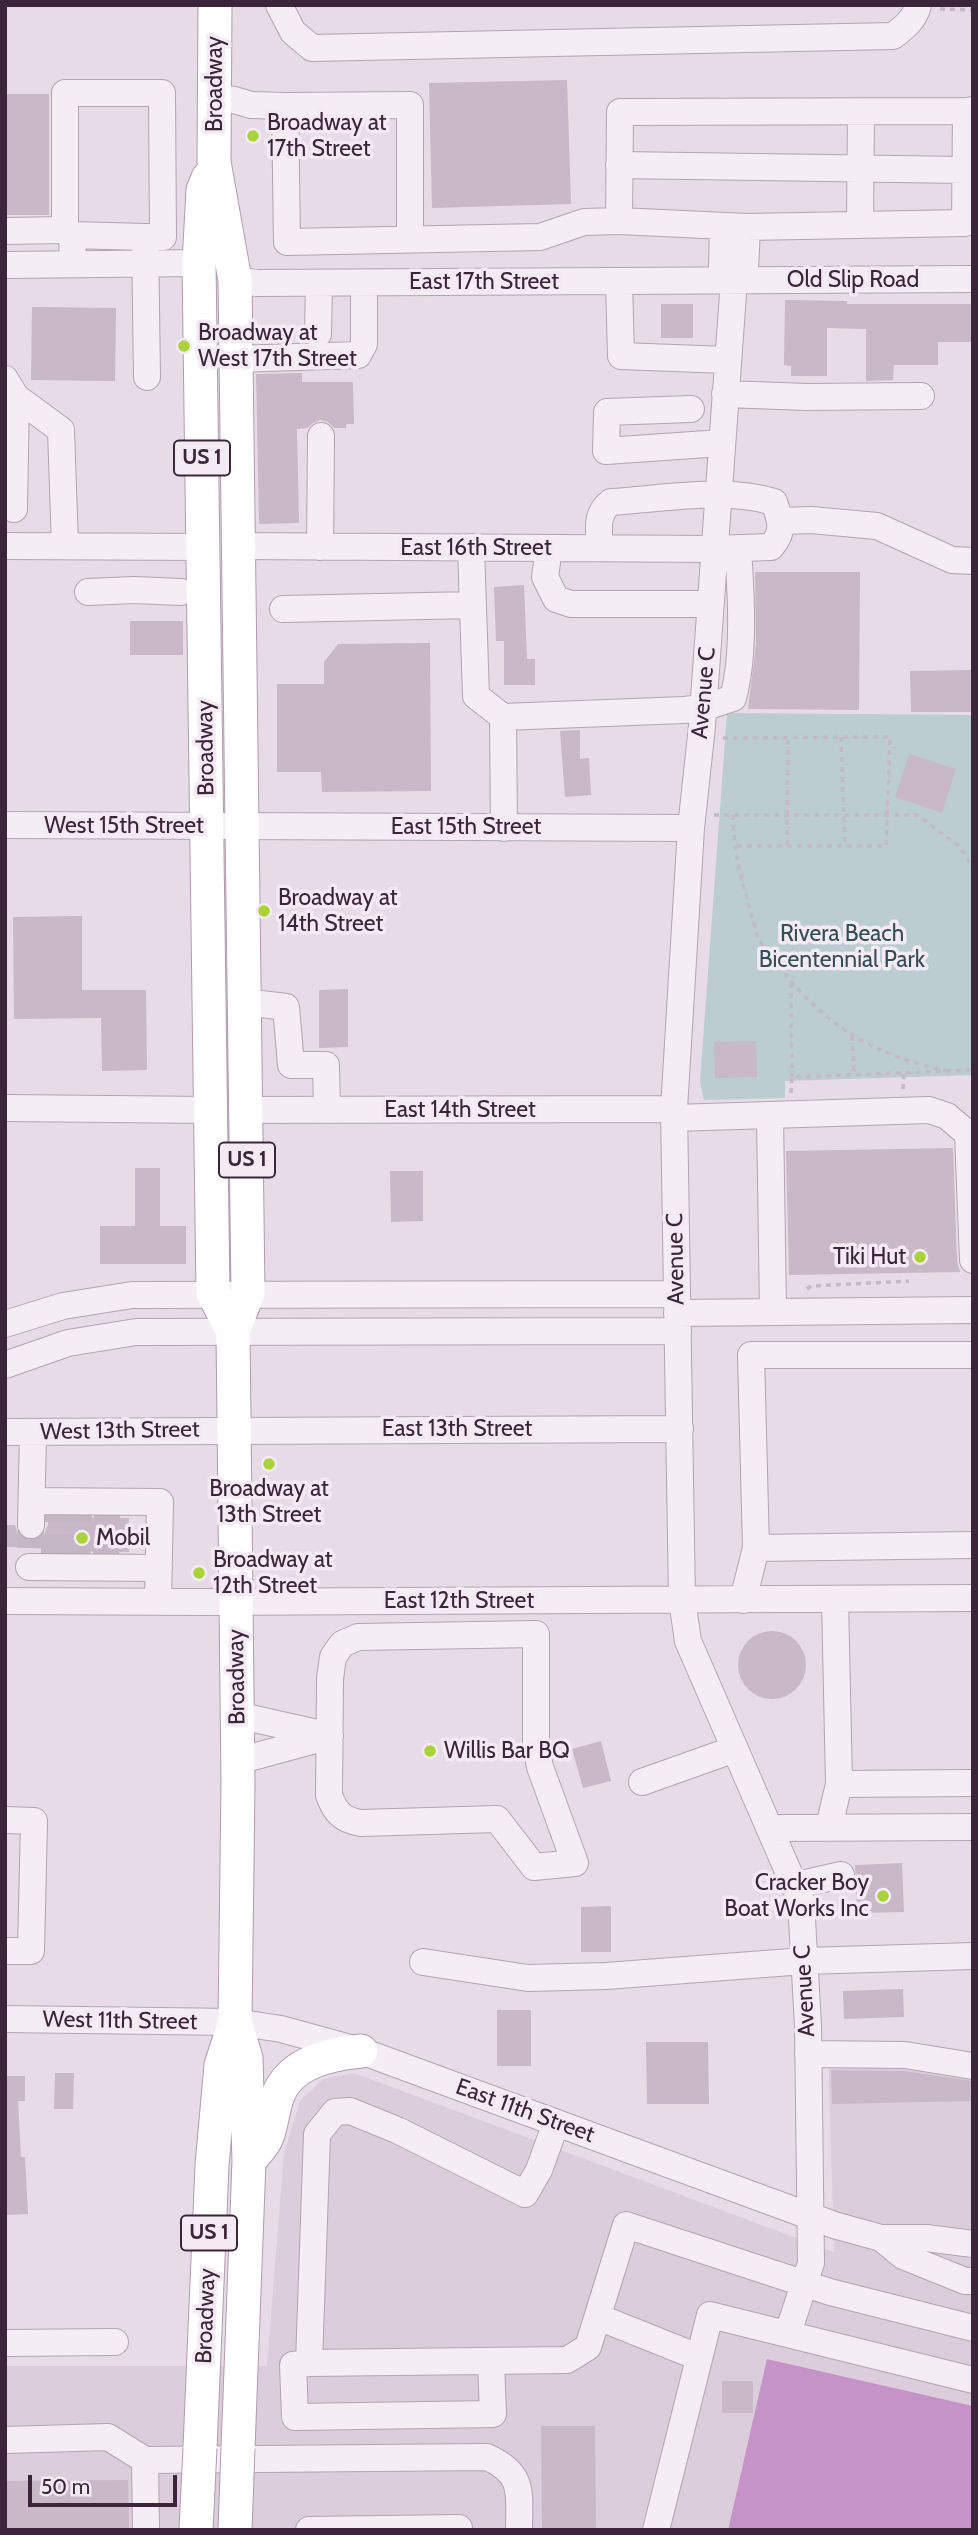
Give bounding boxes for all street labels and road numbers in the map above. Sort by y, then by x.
street label: Broadway [201,36,229,132]
street label: Old Slip Road [787,266,919,294]
street label: East 17th Street [409,268,559,296]
road number: US 1 [174,440,230,476]
street label: East 16th Street [400,534,552,562]
street label: Avenue C [686,646,722,740]
street label: Broadway [191,700,221,796]
street label: West 15th Street [44,812,204,840]
street label: East 15th Street [391,813,541,841]
street label: East 14th Street [384,1096,536,1124]
road number: US 1 [219,1142,275,1178]
street label: Avenue C [661,1213,691,1305]
street label: East 13th Street [382,1415,532,1443]
street label: West 13th Street [40,1416,200,1446]
street label: East 12th Street [384,1587,534,1615]
street label: Broadway [222,1629,252,1725]
street label: Avenue C [789,1944,821,2038]
street label: West 11th Street [42,2006,198,2036]
street label: East 11th Street [452,2073,598,2149]
road number: US 1 [181,2216,237,2250]
street label: Broadway [191,2268,221,2364]

